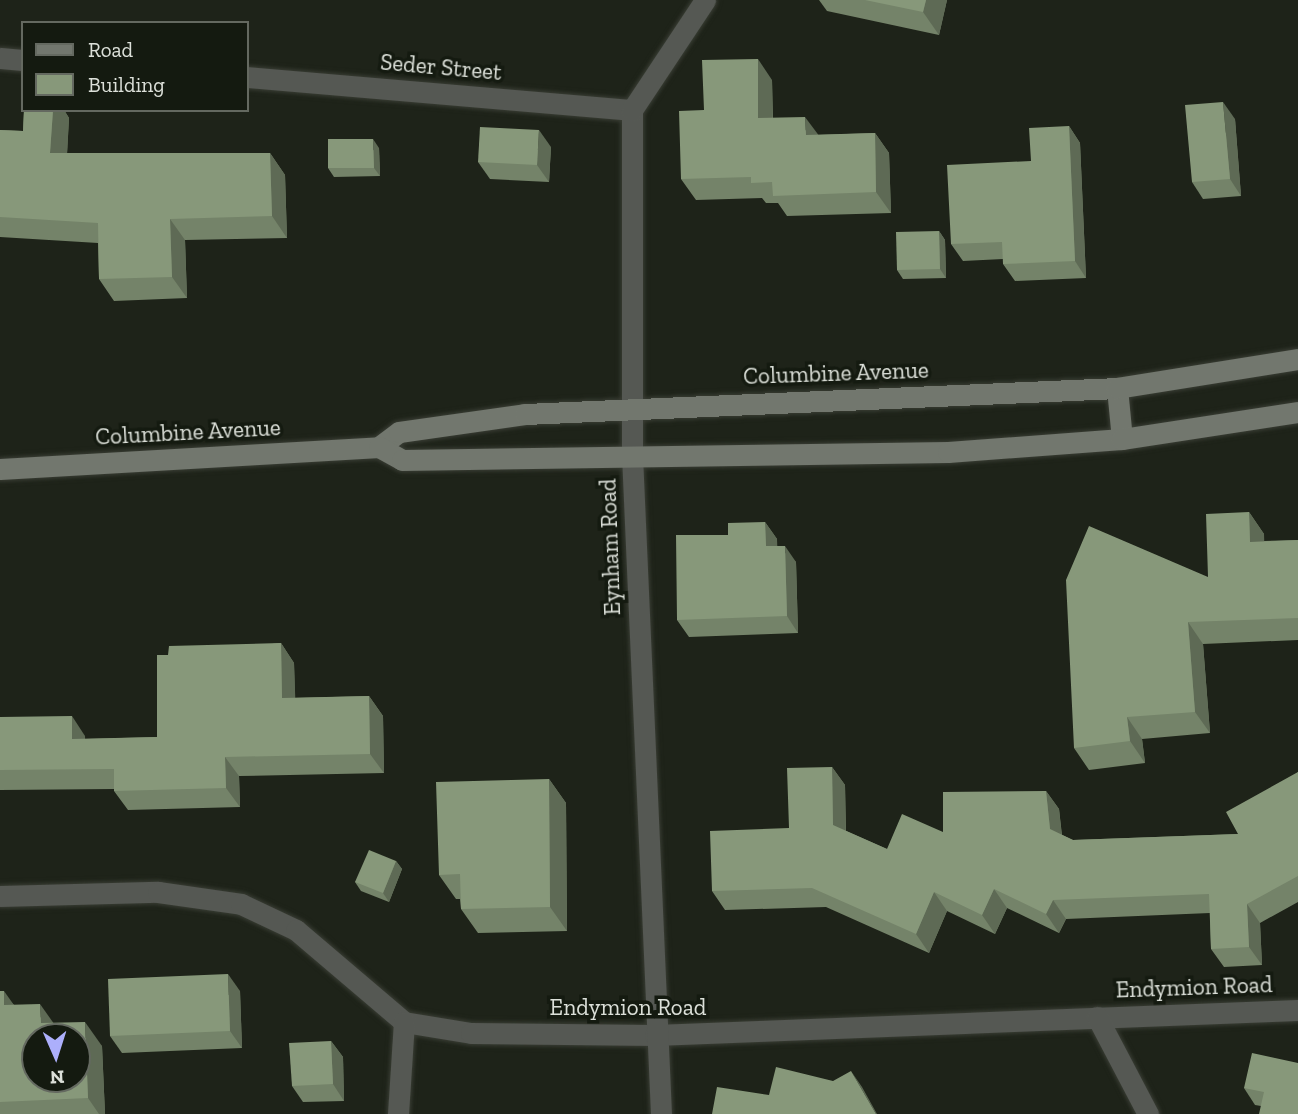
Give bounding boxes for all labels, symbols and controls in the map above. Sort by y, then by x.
legend [21,21,248,112]
text: Road [88,37,133,62]
street label: Seder Street [379,48,503,86]
text: Building [88,72,165,97]
street label: Columbine Avenue [742,356,930,390]
street label: Columbine Avenue [94,413,282,451]
street label: Eynham Road [594,478,626,616]
street label: Endymion Road [1115,970,1273,1004]
street label: Endymion Road [550,993,706,1021]
north arrow [21,1023,91,1093]
text: N [49,1066,65,1089]

